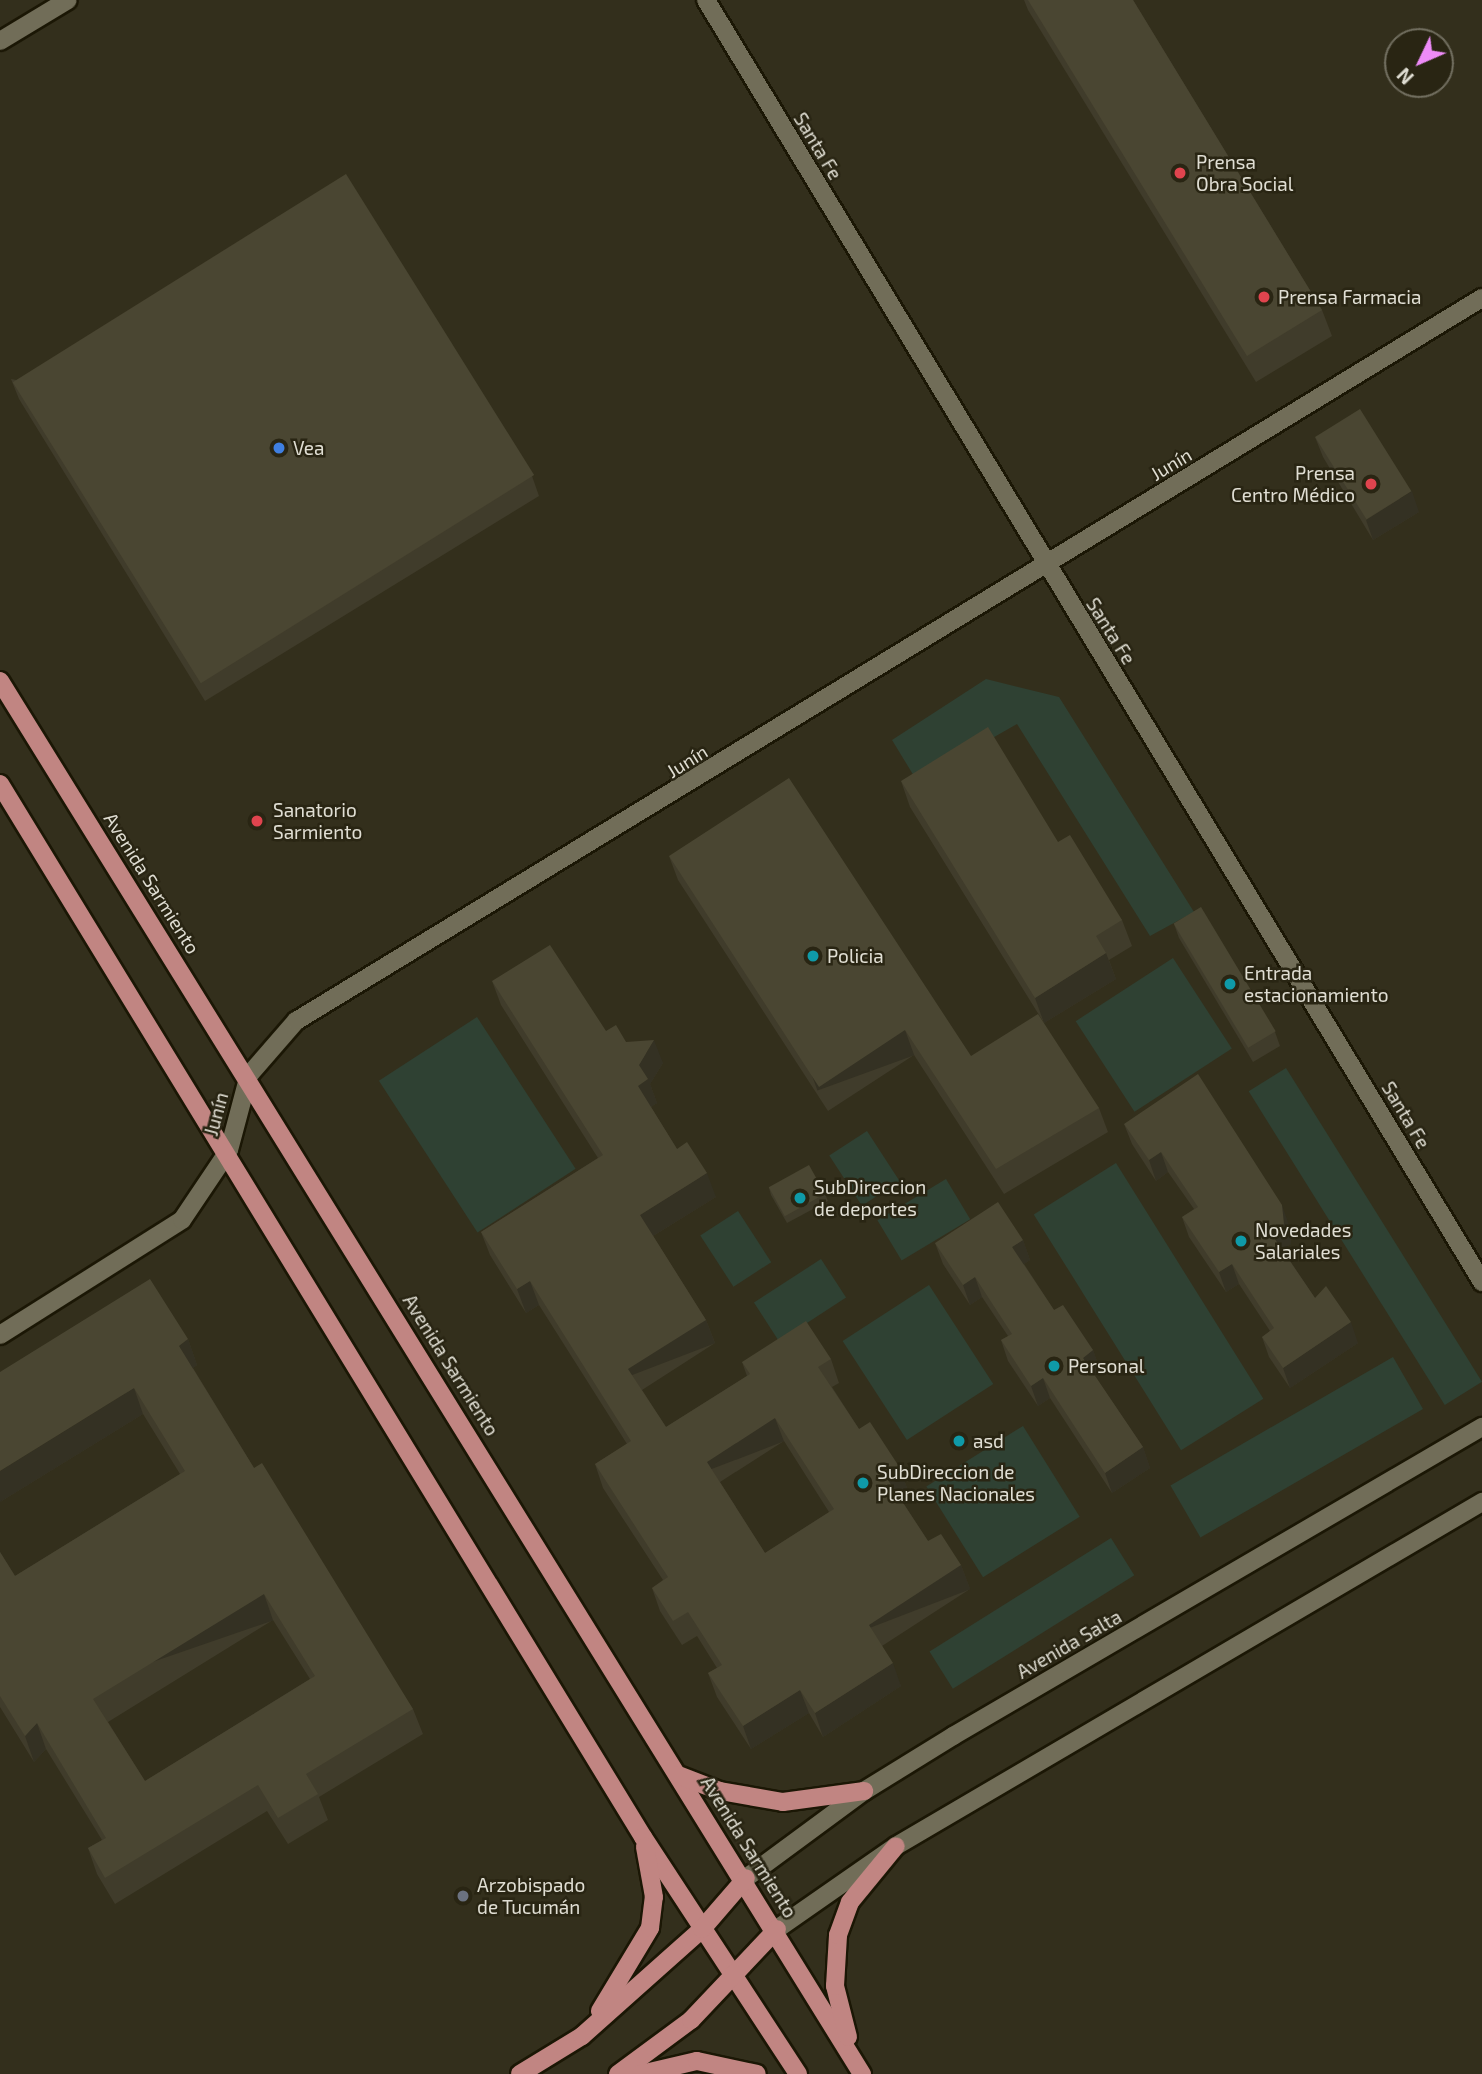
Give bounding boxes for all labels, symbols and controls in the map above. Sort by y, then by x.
north arrow [1384,28,1454,98]
text: N [1392,64,1418,89]
street label: Santa Fe [789,108,847,184]
place label: Prensa Obra Social [1196,151,1293,195]
marker: Prensa Obra Social [1170,163,1190,183]
place label: Prensa Farmacia [1278,286,1422,308]
marker: Prensa Farmacia [1256,289,1272,305]
place label: Vea [293,437,324,459]
marker: Vea [271,440,287,456]
street label: Junín [1146,443,1196,485]
place label: Prensa Centro Médico [1231,462,1355,506]
marker: Prensa Centro Médico [1361,474,1381,494]
street label: Santa Fe [1082,594,1140,668]
street label: Junín [662,740,712,782]
place label: Sanatorio Sarmiento [273,799,362,843]
street label: Avenida Sarmiento [99,808,205,958]
marker: Sanatorio Sarmiento [247,811,267,831]
place label: Policia [827,945,884,967]
marker: Policia [805,948,821,964]
place label: Entrada estacionamiento [1244,962,1388,1006]
marker: Entrada estacionamiento [1222,976,1238,992]
street label: Santa Fe [1377,1077,1435,1153]
street label: Junín [199,1090,233,1138]
place label: SubDireccion de deportes [814,1176,926,1220]
marker: SubDireccion de deportes [792,1190,808,1206]
place label: Novedades Salariales [1255,1219,1351,1263]
marker: Novedades Salariales [1233,1233,1249,1249]
street label: Avenida Sarmiento [398,1290,504,1440]
place label: Personal [1068,1355,1144,1377]
marker: Personal [1046,1358,1062,1374]
place label: asd [973,1430,1004,1452]
marker: asd [951,1433,967,1449]
place label: SubDireccion de Planes Nacionales [877,1461,1035,1505]
marker: SubDireccion de Planes Nacionales [855,1475,871,1491]
street label: Avenida Salta [1013,1605,1125,1683]
street label: Avenida Sarmiento [696,1772,802,1922]
place label: Arzobispado de Tucumán [477,1874,585,1918]
marker: Arzobispado de Tucumán [455,1888,471,1904]

